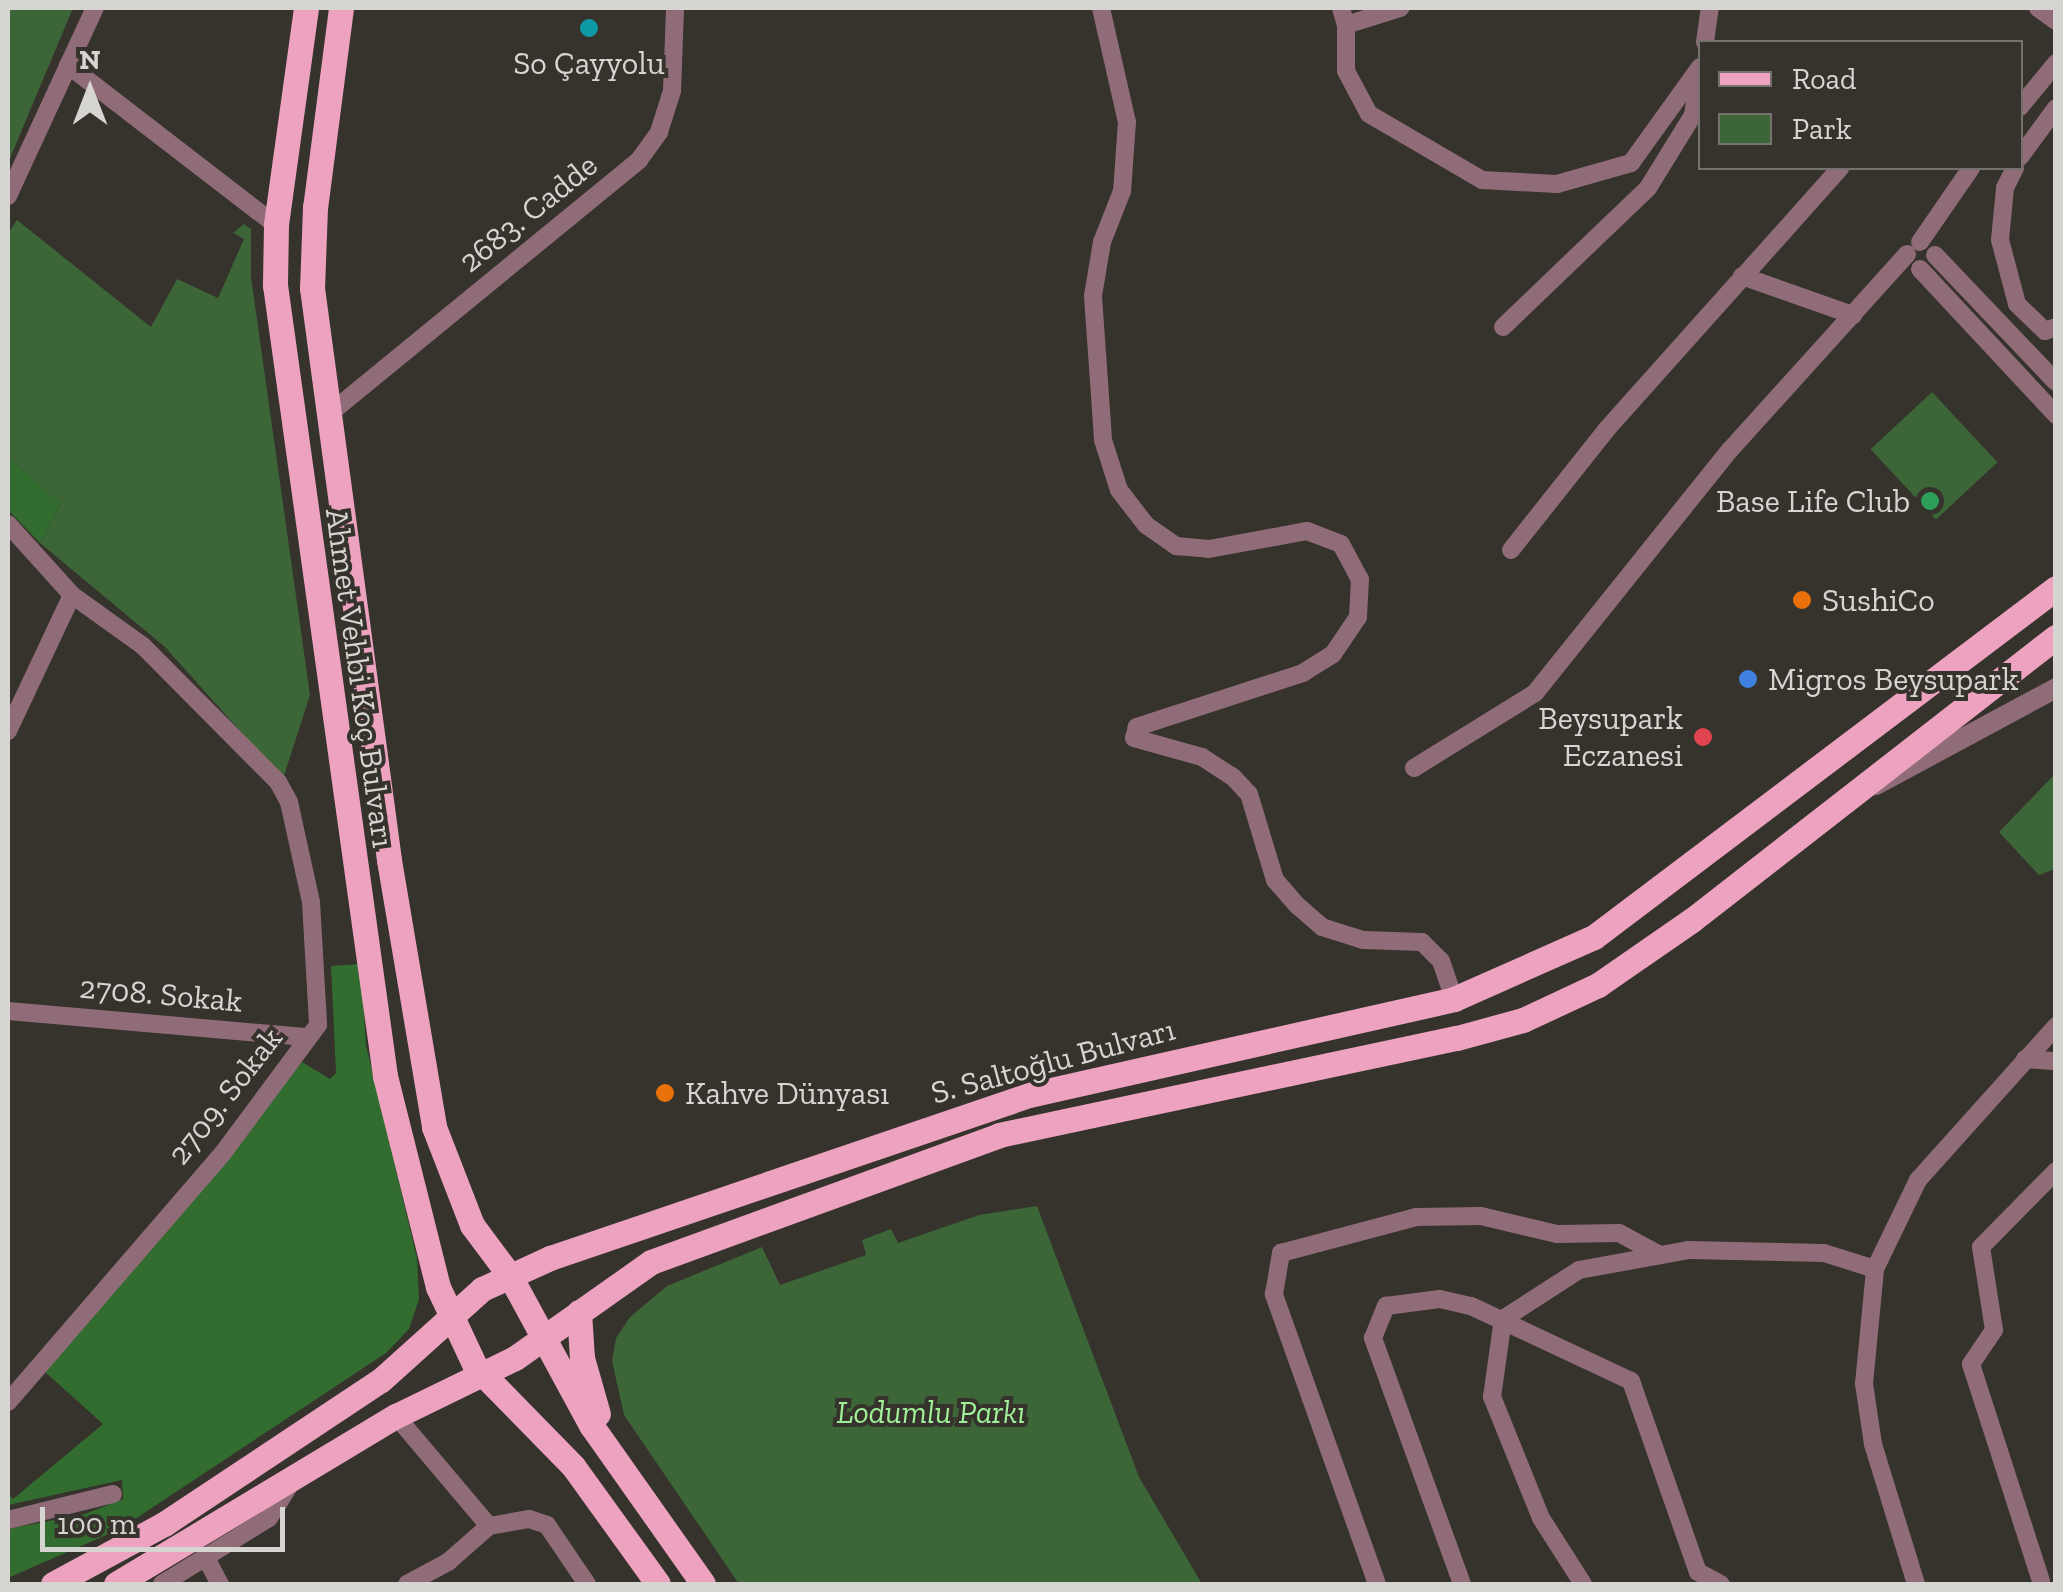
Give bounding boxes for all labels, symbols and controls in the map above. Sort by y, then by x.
marker: So Çayyolu [578,17,600,39]
north arrow [40,40,140,140]
legend [1698,40,2023,170]
text: N [79,43,101,76]
place label: So Çayyolu [513,44,665,82]
text: Road [1792,61,1857,97]
text: Park [1792,111,1852,147]
street label: 2683. Cadde [451,146,605,280]
place label: Base Life Club [1716,482,1910,520]
marker: Base Life Club [1919,490,1941,512]
street label: Ahmet Vehbi Koç Bulvarı [317,505,403,851]
place label: SushiCo [1822,581,1935,619]
marker: SushiCo [1791,589,1813,611]
place label: Migros Beysupark [1768,660,2018,698]
marker: Migros Beysupark [1737,668,1759,690]
place label: Beysupark Eczanesi [1538,700,1683,775]
marker: Beysupark Eczanesi [1692,726,1714,748]
street label: 2708. Sokak [78,968,244,1020]
street label: S. Saltoğlu Bulvarı [927,1010,1179,1112]
street label: 2709. Sokak [160,1020,290,1172]
place label: Kahve Dünyası [685,1074,889,1112]
marker: Kahve Dünyası [654,1082,676,1104]
park label: Lodumlu Parkı [837,1393,1025,1431]
scale bar [45,1487,290,1549]
text: 100 m [57,1506,136,1542]

